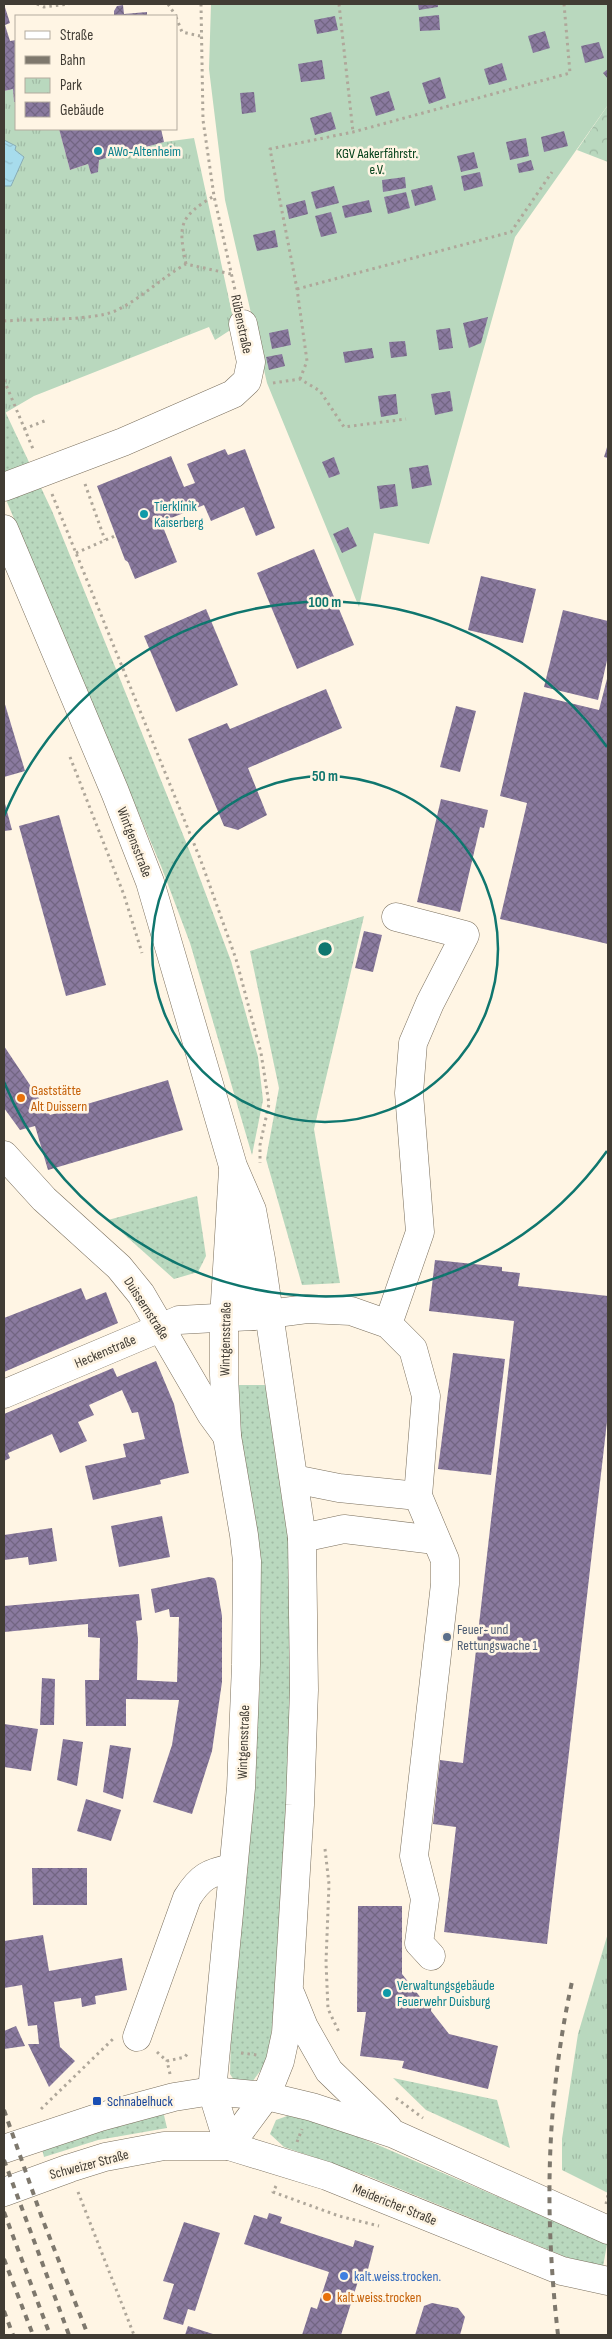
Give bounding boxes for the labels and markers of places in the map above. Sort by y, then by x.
place label: AWo-Altenheim [107,143,181,160]
marker: AWo-Altenheim [92,145,104,157]
place label: Tierklinik Kaiserberg [154,498,204,531]
marker: Tierklinik Kaiserberg [138,508,150,520]
centre of rings [316,940,334,958]
place label: Gaststätte Alt Duissern [30,1082,87,1115]
marker: Gaststätte Alt Duissern [15,1092,27,1104]
place label: Feuer- und Rettungswache 1 [457,1621,537,1654]
marker: Feuer- und Rettungswache 1 [441,1631,453,1643]
place label: Verwaltungsgebäude Feuerwehr Duisburg [397,1977,495,2010]
marker: Verwaltungsgebäude Feuerwehr Duisburg [381,1987,393,1999]
place label: Schnabelhuck [107,2093,173,2110]
marker: Schnabelhuck [91,2095,103,2107]
place label: kalt.weiss.trocken. [354,2268,441,2285]
marker: kalt.weiss.trocken. [338,2270,350,2282]
place label: kalt.weiss.trocken [337,2289,421,2306]
marker: kalt.weiss.trocken [321,2291,333,2303]

